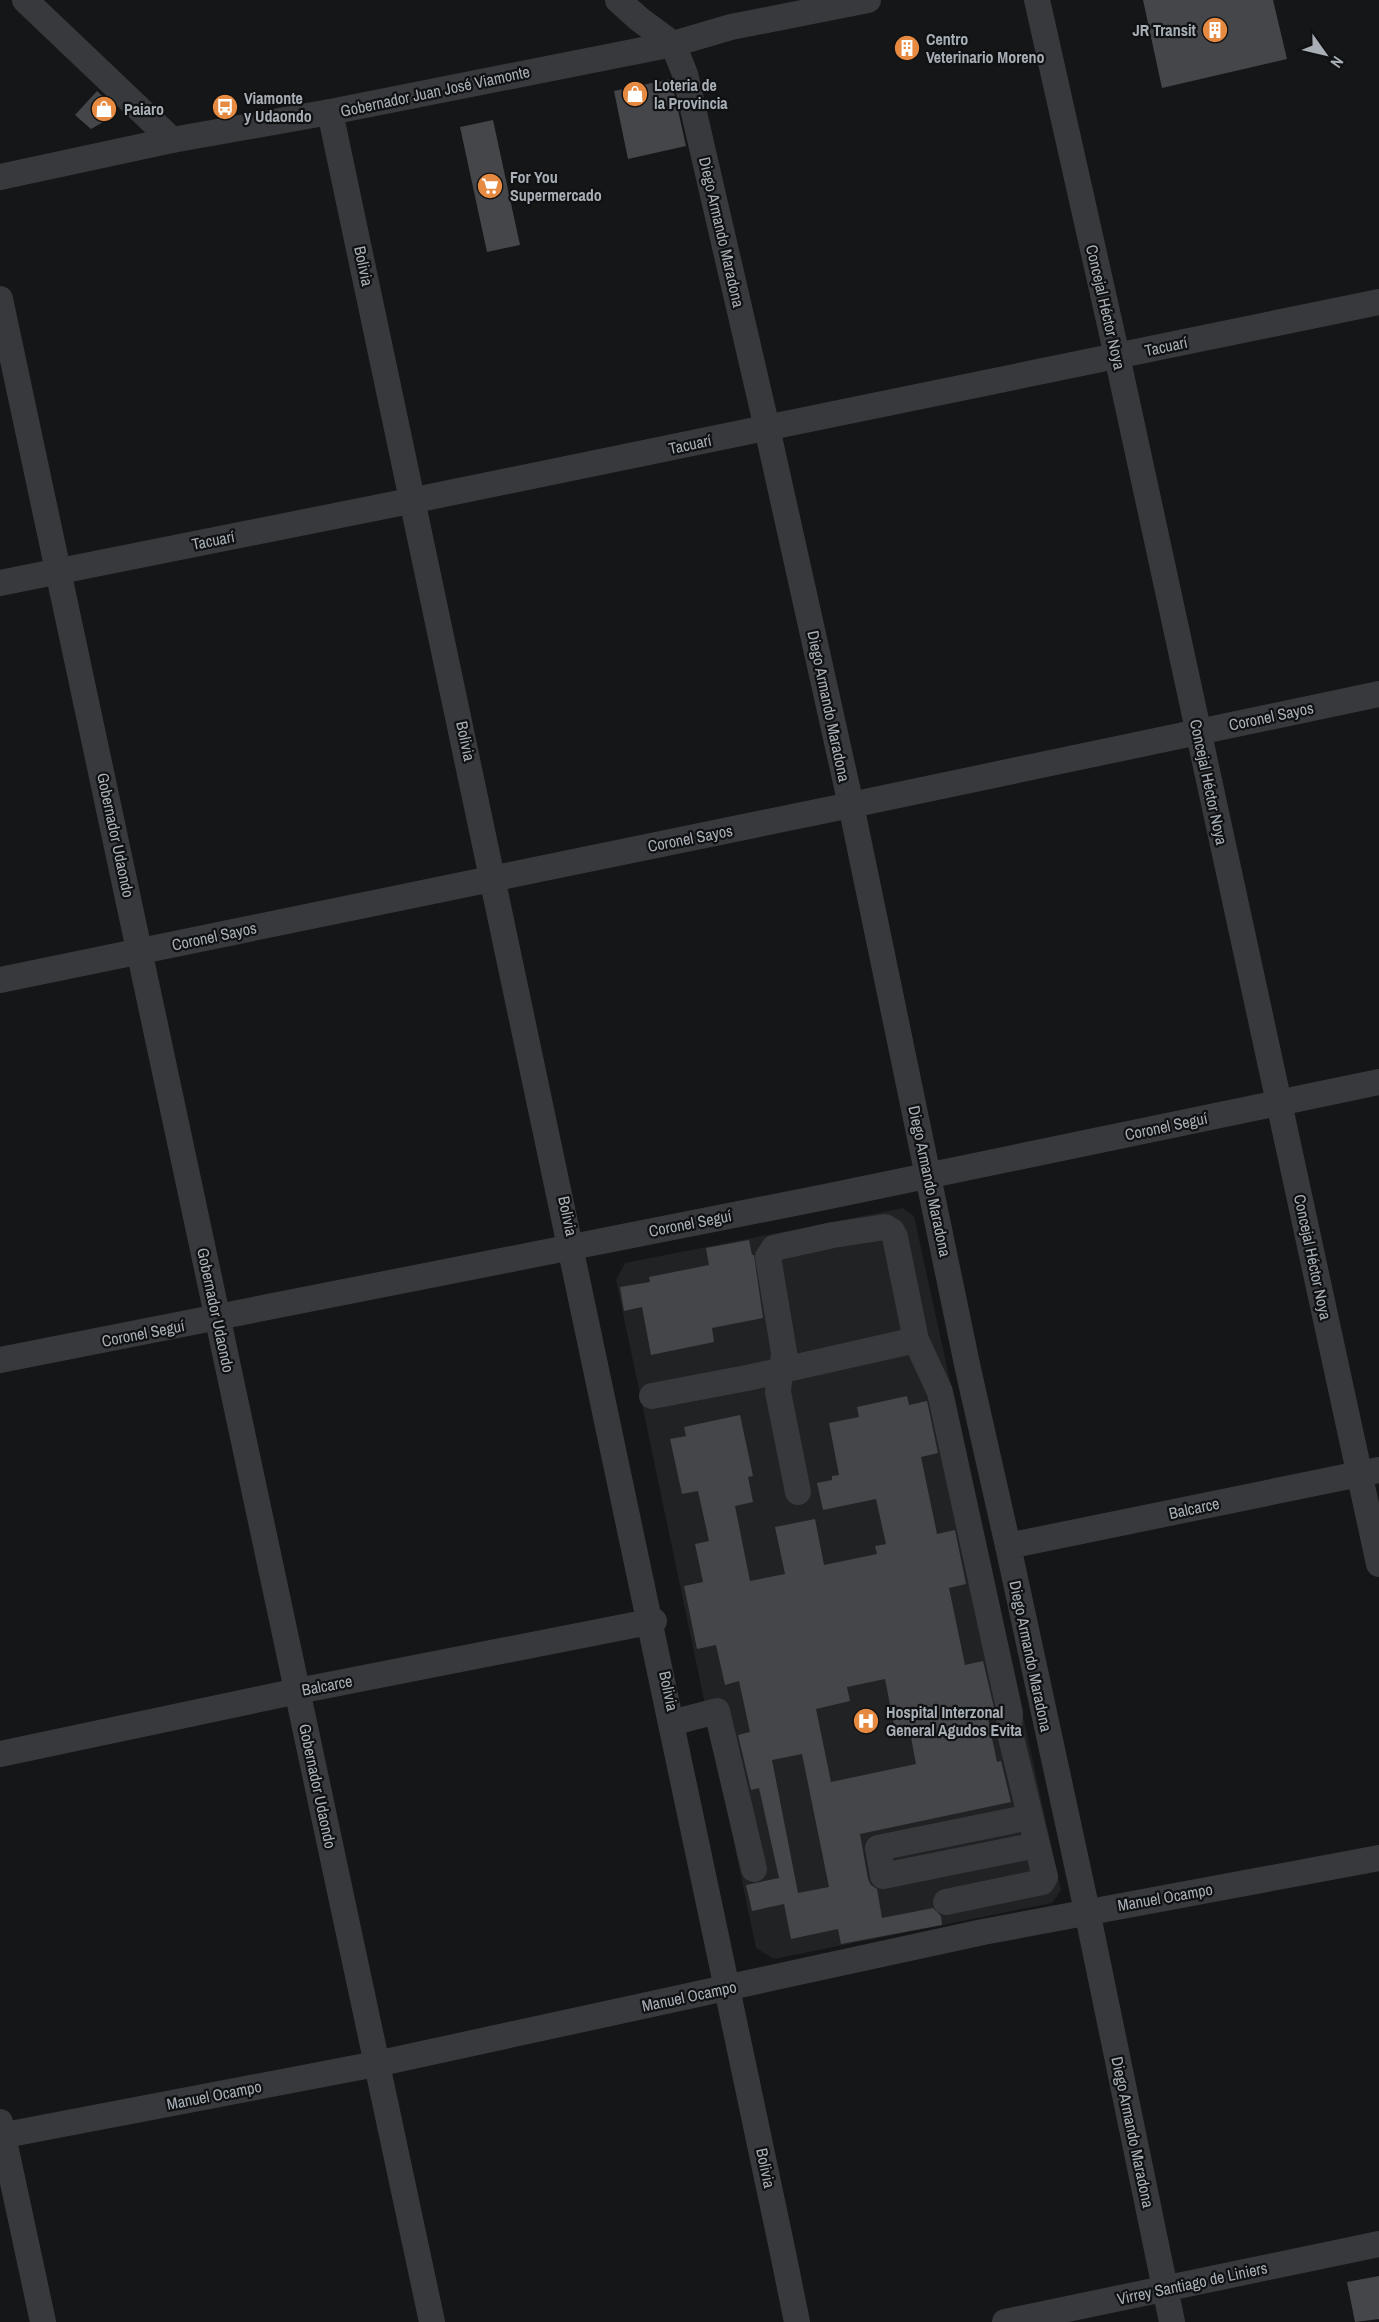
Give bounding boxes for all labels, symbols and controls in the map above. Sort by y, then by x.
building icon: JR Transit [1200,15,1230,45]
place label: JR Transit [1133,19,1197,41]
north arrow [1295,24,1355,84]
place label: Centro Veterinario Moreno [926,28,1045,68]
building icon: Centro Veterinario Moreno [892,33,922,63]
text: N [1326,52,1349,72]
street label: Gobernador Juan José Viamonte [338,60,532,122]
place label: Loteria de la Provincia [654,74,728,114]
shop icon: Loteria de la Provincia [620,79,650,109]
place label: Viamonte y Udaondo [244,87,312,127]
bus stop icon: Viamonte y Udaondo [210,92,240,122]
shop icon: Paiaro [89,94,119,124]
place label: Paiaro [124,98,164,120]
street label: Diego Armando Maradona [694,155,750,310]
place label: For You Supermercado [510,166,602,206]
supermarket icon: For You Supermercado [475,171,505,201]
street label: Concejal Héctor Noya [1081,242,1131,372]
street label: Bolivia [349,244,379,289]
street label: Tacuarí [1143,331,1190,361]
street label: Tacuarí [667,429,714,459]
street label: Tacuarí [190,525,237,555]
street label: Diego Armando Maradona [802,628,856,784]
street label: Coronel Sayos [1227,696,1315,736]
street label: Concejal Héctor Noya [1185,717,1233,847]
street label: Bolivia [451,719,481,764]
street label: Gobernador Udaondo [92,771,140,899]
street label: Coronel Sayos [646,819,734,857]
street label: Coronel Sayos [170,916,258,956]
street label: Diego Armando Maradona [903,1103,957,1259]
street label: Coronel Seguí [1123,1106,1210,1145]
street label: Concejal Héctor Noya [1289,1192,1337,1322]
street label: Bolivia [553,1194,583,1239]
street label: Coronel Seguí [647,1204,734,1242]
street label: Gobernador Udaondo [192,1246,240,1374]
street label: Coronel Seguí [100,1314,187,1352]
street label: Balcarce [1167,1492,1221,1524]
street label: Diego Armando Maradona [1004,1578,1058,1734]
street label: Balcarce [300,1669,354,1701]
street label: Bolivia [654,1669,684,1714]
place label: Hospital Interzonal General Agudos Evita [886,1701,1023,1741]
hospital icon: Hospital Interzonal General Agudos Evita [851,1706,881,1736]
street label: Gobernador Udaondo [294,1722,342,1850]
street label: Manuel Ocampo [1116,1878,1214,1916]
street label: Manuel Ocampo [640,1975,738,2017]
street label: Diego Armando Maradona [1106,2054,1160,2210]
street label: Manuel Ocampo [165,2075,263,2115]
street label: Bolivia [751,2146,781,2191]
street label: Virrey Santiago de Liniers [1115,2256,1269,2310]

